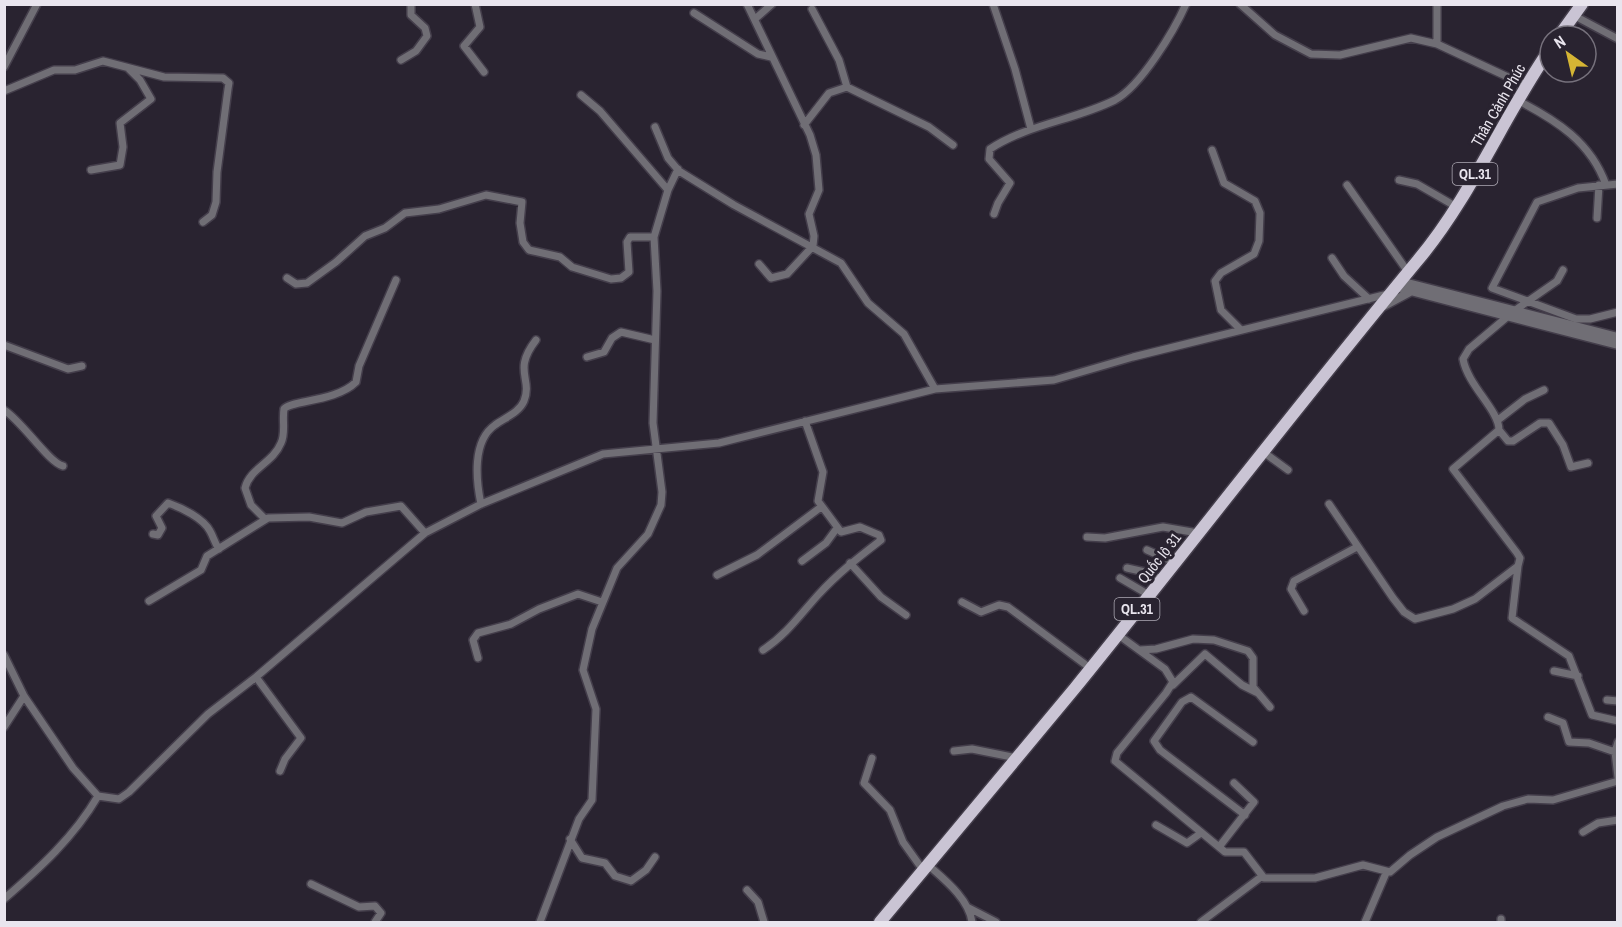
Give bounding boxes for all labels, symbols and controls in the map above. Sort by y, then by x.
north arrow [1538,24,1598,84]
text: N [1550,30,1570,53]
street label: Thân Cảnh Phúc [1466,60,1530,150]
road number: QL.31 [1452,163,1498,185]
street label: Quốc lộ 31 [1132,528,1186,588]
road number: QL.31 [1114,598,1160,620]

